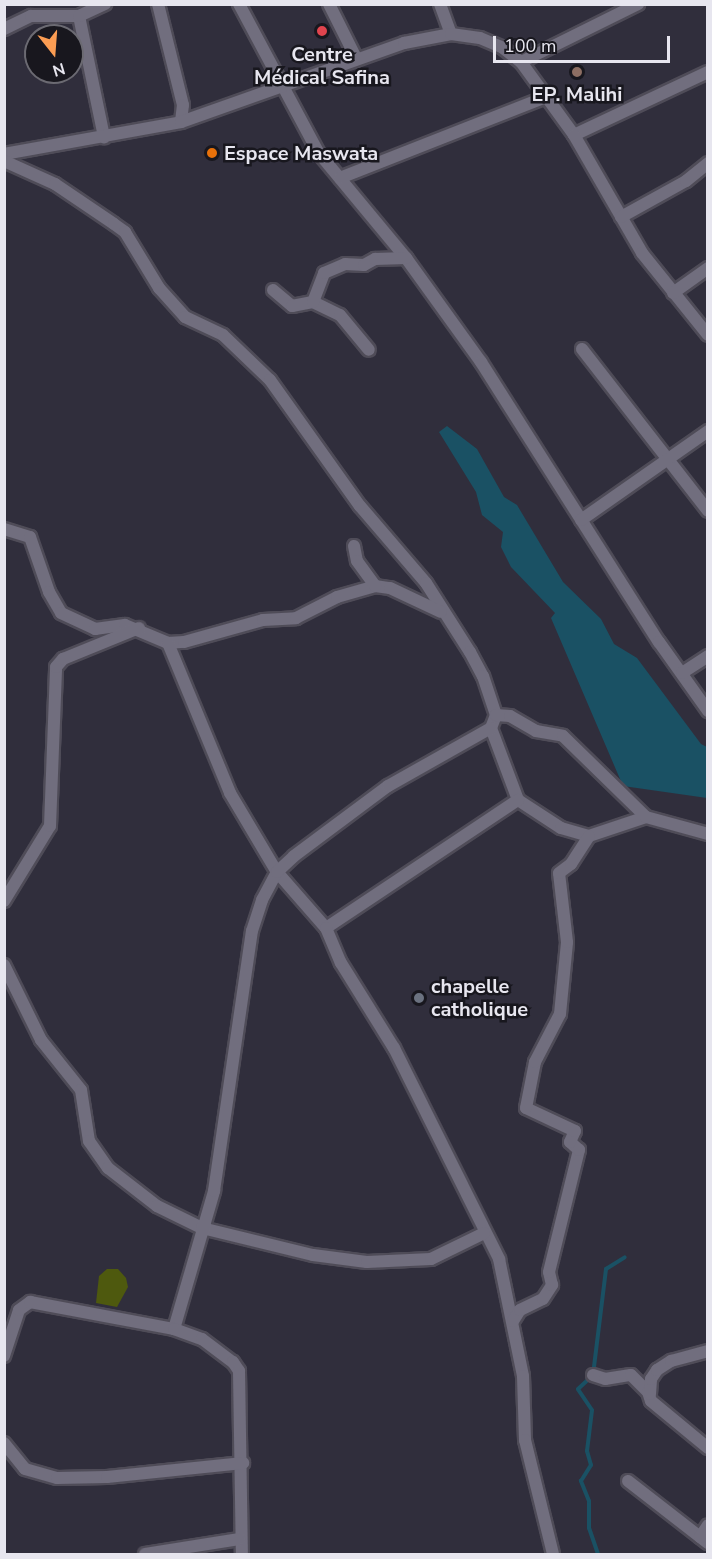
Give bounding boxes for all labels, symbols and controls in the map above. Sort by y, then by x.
marker: Centre Médical Safina [313,22,331,40]
north arrow [24,24,84,84]
scale bar [496,24,673,62]
text: 100 m [504,34,556,58]
place label: Centre Médical Safina [254,42,390,89]
text: N [50,57,68,82]
marker: EP. Malihi [570,65,584,79]
place label: EP. Malihi [532,82,622,106]
place label: Espace Maswata [224,141,378,165]
marker: Espace Maswata [205,146,219,160]
place label: chapelle catholique [431,975,528,1022]
marker: chapelle catholique [412,991,426,1005]

